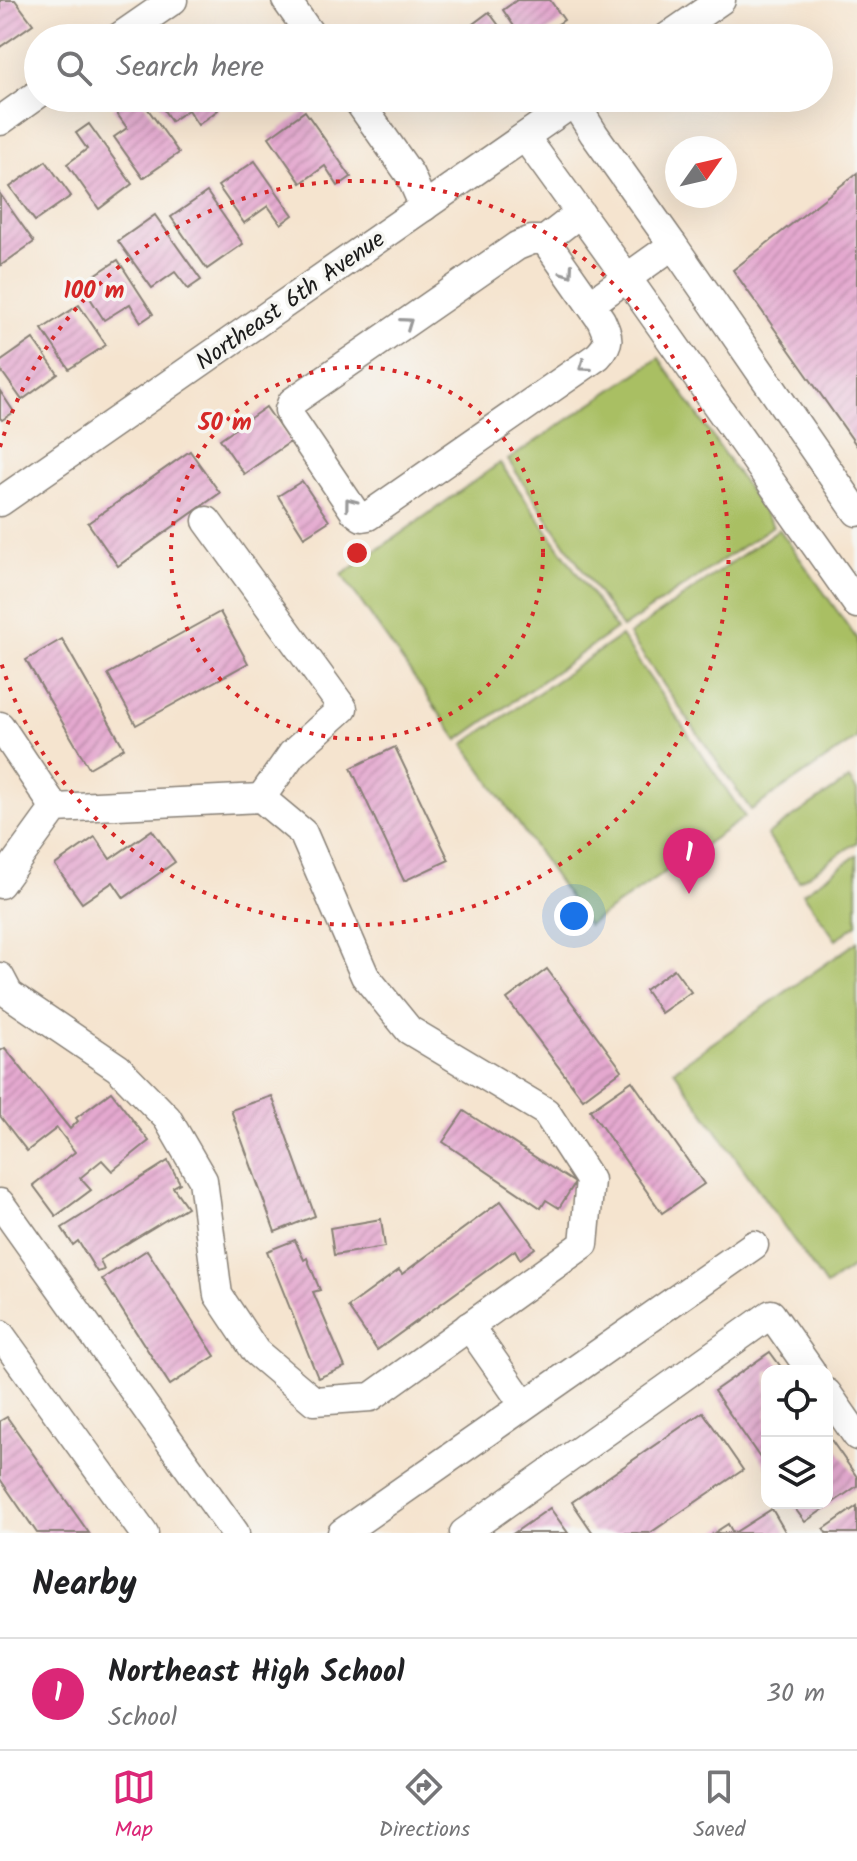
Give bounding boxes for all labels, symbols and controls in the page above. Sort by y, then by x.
search box [24,24,833,112]
text: Search here [116,44,264,92]
icon: search [52,46,96,90]
north arrow [665,136,737,208]
street label: Northeast 6th Avenue [188,221,394,381]
one-way arrow [558,263,573,277]
text: 100 m [64,272,124,311]
one-way arrow [398,318,412,333]
one-way arrow [578,356,592,371]
text: 50 m [197,404,252,443]
one-way arrow [345,497,360,512]
centre of rings [343,539,371,567]
pin: 1 [663,828,715,894]
your location [554,896,594,936]
map controls [761,1365,833,1509]
button: locate [761,1365,833,1437]
button: layers [761,1437,833,1509]
text: Nearby [32,1558,137,1612]
text: Northeast High School [108,1649,405,1697]
text: 1 [54,1673,62,1715]
text: 30 m [766,1673,825,1715]
text: School [108,1697,177,1739]
tab: Map [112,1765,156,1848]
tab: Directions [379,1765,470,1848]
tab: Saved [693,1765,745,1848]

